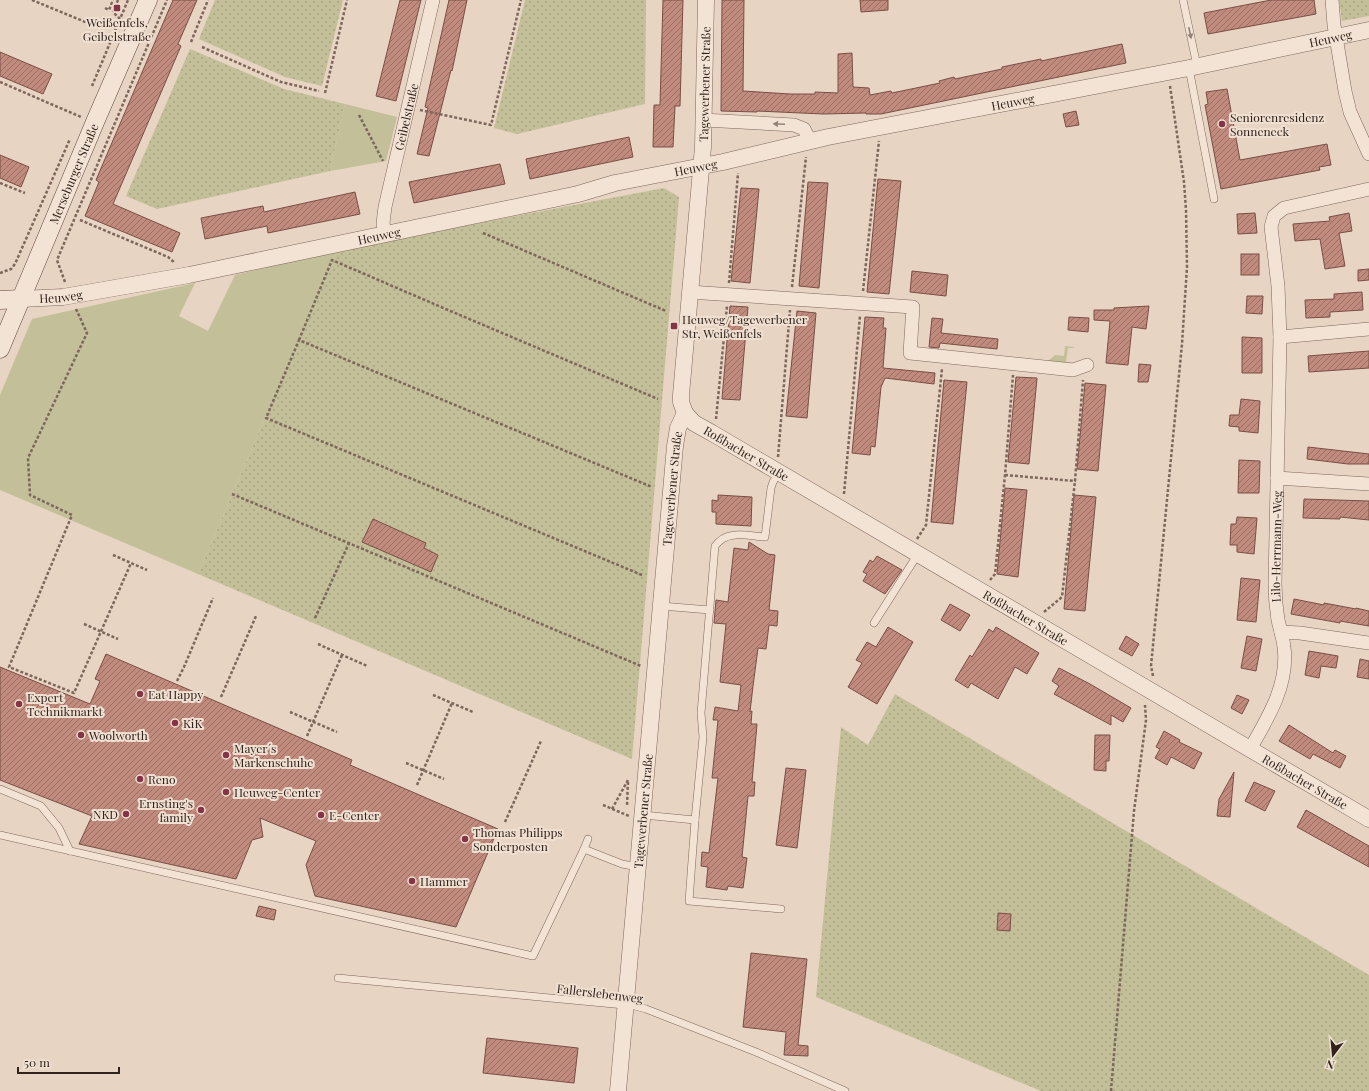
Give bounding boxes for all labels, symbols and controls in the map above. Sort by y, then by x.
marker: Weißenfels, Geibelstraße [112,3,122,13]
place label: Weißenfels, Geibelstraße [83,14,151,44]
street label: Tagewerbener Straße [695,26,713,142]
street label: Heuweg [1308,26,1354,50]
one-way arrow [1187,27,1193,39]
street label: Geibelstraße [390,82,421,152]
street label: Heuweg [990,90,1036,114]
place label: Seniorenresidenz Sonneneck [1230,109,1324,139]
marker: Seniorenresidenz Sonneneck [1217,119,1227,129]
street label: Merseburger Straße [45,121,102,227]
one-way arrow [773,121,785,128]
street label: Heuweg [673,155,719,179]
street label: Heuweg [356,223,403,248]
street label: Heuweg [39,286,84,306]
place label: Heuweg/Tagewerbener Str, Weißenfels [682,311,808,341]
marker: Heuweg/Tagewerbener Str, Weißenfels [669,321,679,331]
street label: Roßbacher Straße [701,422,792,485]
street label: Tagewerbener Straße [658,430,685,546]
street label: Lilo-Herrmann-Weg [1267,490,1285,603]
street label: Roßbacher Straße [980,586,1071,649]
place label: Eat Happy [148,686,203,702]
place label: Expert Technikmarkt [27,689,104,719]
marker: Eat Happy [135,689,145,699]
marker: Expert Technikmarkt [14,699,24,709]
place label: KiK [183,715,202,731]
marker: KiK [170,718,180,728]
place label: Woolworth [88,727,148,743]
marker: Woolworth [76,730,86,740]
place label: Mayer´s Markenschuhe [234,740,313,770]
marker: Mayer´s Markenschuhe [221,750,231,760]
street label: Roßbacher Straße [1260,750,1351,813]
street label: Tagewerbener Straße [630,753,656,869]
place label: Reno [148,771,176,787]
marker: Reno [135,774,145,784]
place label: Heuweg-Center [234,784,321,800]
marker: Heuweg-Center [221,787,231,797]
place label: Ernsting's family [139,795,193,825]
marker: Ernsting's family [196,805,206,815]
place label: NKD [93,806,118,822]
place label: E-Center [329,807,380,823]
marker: NKD [121,809,131,819]
marker: E-Center [316,810,326,820]
place label: Thomas Philipps Sonderposten [473,824,563,854]
marker: Thomas Philipps Sonderposten [460,834,470,844]
place label: Hammer [420,873,468,889]
marker: Hammer [407,876,417,886]
street label: Fallerslebenweg [556,980,645,1006]
north arrow [1313,1035,1353,1075]
scale bar [18,1049,119,1075]
text: 50 m [24,1054,50,1070]
text: N [1324,1057,1336,1073]

